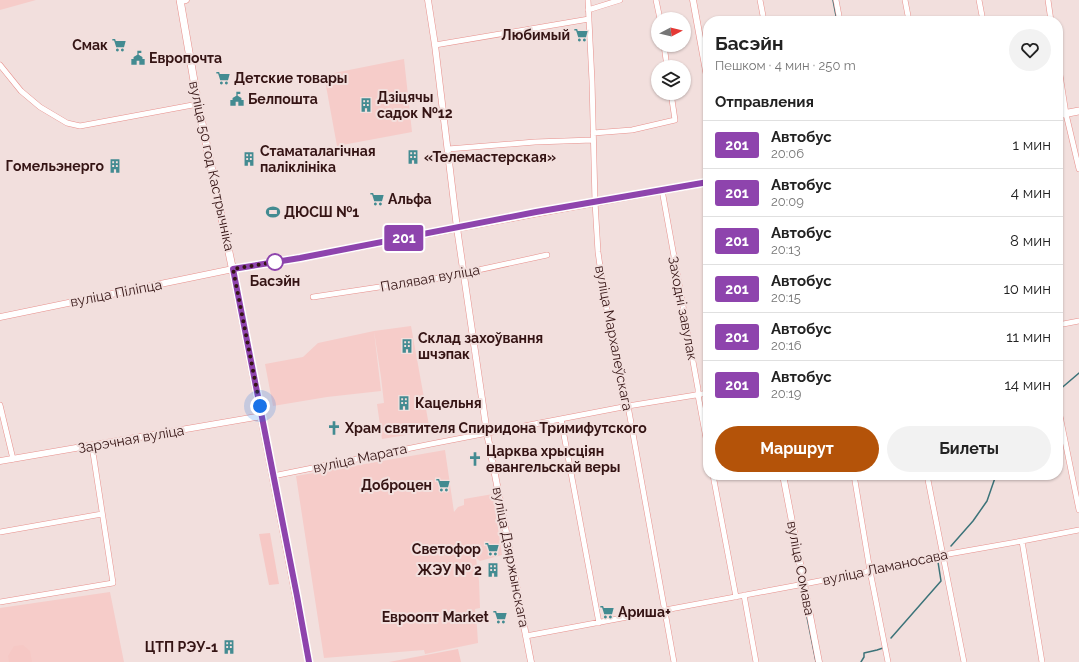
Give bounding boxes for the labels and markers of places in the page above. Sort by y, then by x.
place label: Любимый [501,27,570,43]
supermarket icon: Любимый [573,27,589,43]
place label: Смак [72,37,108,53]
supermarket icon: Смак [111,37,127,53]
public building icon: Европочта [130,50,146,66]
place label: Европочта [149,50,222,66]
supermarket icon: Детские товары [215,70,231,86]
place label: Детские товары [234,70,348,86]
place label: Дзіцячы садок №12 [377,89,453,121]
public building icon: Белпошта [229,91,245,107]
place label: Белпошта [248,91,318,107]
building icon: Дзіцячы садок №12 [358,97,374,113]
place label: Стаматалагічная паліклініка [260,143,376,175]
building icon: «Телемастерская» [405,149,421,165]
place label: «Телемастерская» [424,149,556,165]
building icon: Стаматалагічная паліклініка [241,151,257,167]
place label: Гомельэнерго [5,158,105,174]
building icon: Гомельэнерго [107,158,123,174]
supermarket icon: Альфа [369,191,385,207]
place label: Альфа [388,191,432,207]
sports icon: ДЮСШ №1 [265,204,281,220]
place label: ДЮСШ №1 [284,204,359,220]
marker: Басэйн [266,253,284,271]
place label: Басэйн [250,273,300,289]
place label: Склад захоўвання шчэпак [418,330,543,362]
building icon: Склад захоўвання шчэпак [399,338,415,354]
building icon: Кацельня [396,395,412,411]
place label: Кацельня [415,395,482,411]
church icon: Храм святителя Спиридона Тримифутского [326,420,342,436]
place label: Храм святителя Спиридона Тримифутского [344,420,647,436]
place label: Царква хрысціян евангельскай веры [486,443,620,475]
church icon: Царква хрысціян евангельскай веры [467,451,483,467]
place label: Доброцен [361,477,432,493]
supermarket icon: Доброцен [435,477,451,493]
place label: Светофор [412,541,481,557]
supermarket icon: Светофор [484,541,500,557]
place label: ЖЭУ № 2 [417,562,482,578]
building icon: ЖЭУ № 2 [485,562,501,578]
supermarket icon: Ариша+ [599,604,615,620]
place label: Ариша+ [618,604,671,620]
place label: Евроопт Market [382,609,490,625]
supermarket icon: Евроопт Market [492,609,508,625]
place label: ЦТП РЭУ-1 [145,639,218,655]
building icon: ЦТП РЭУ-1 [221,639,237,655]

